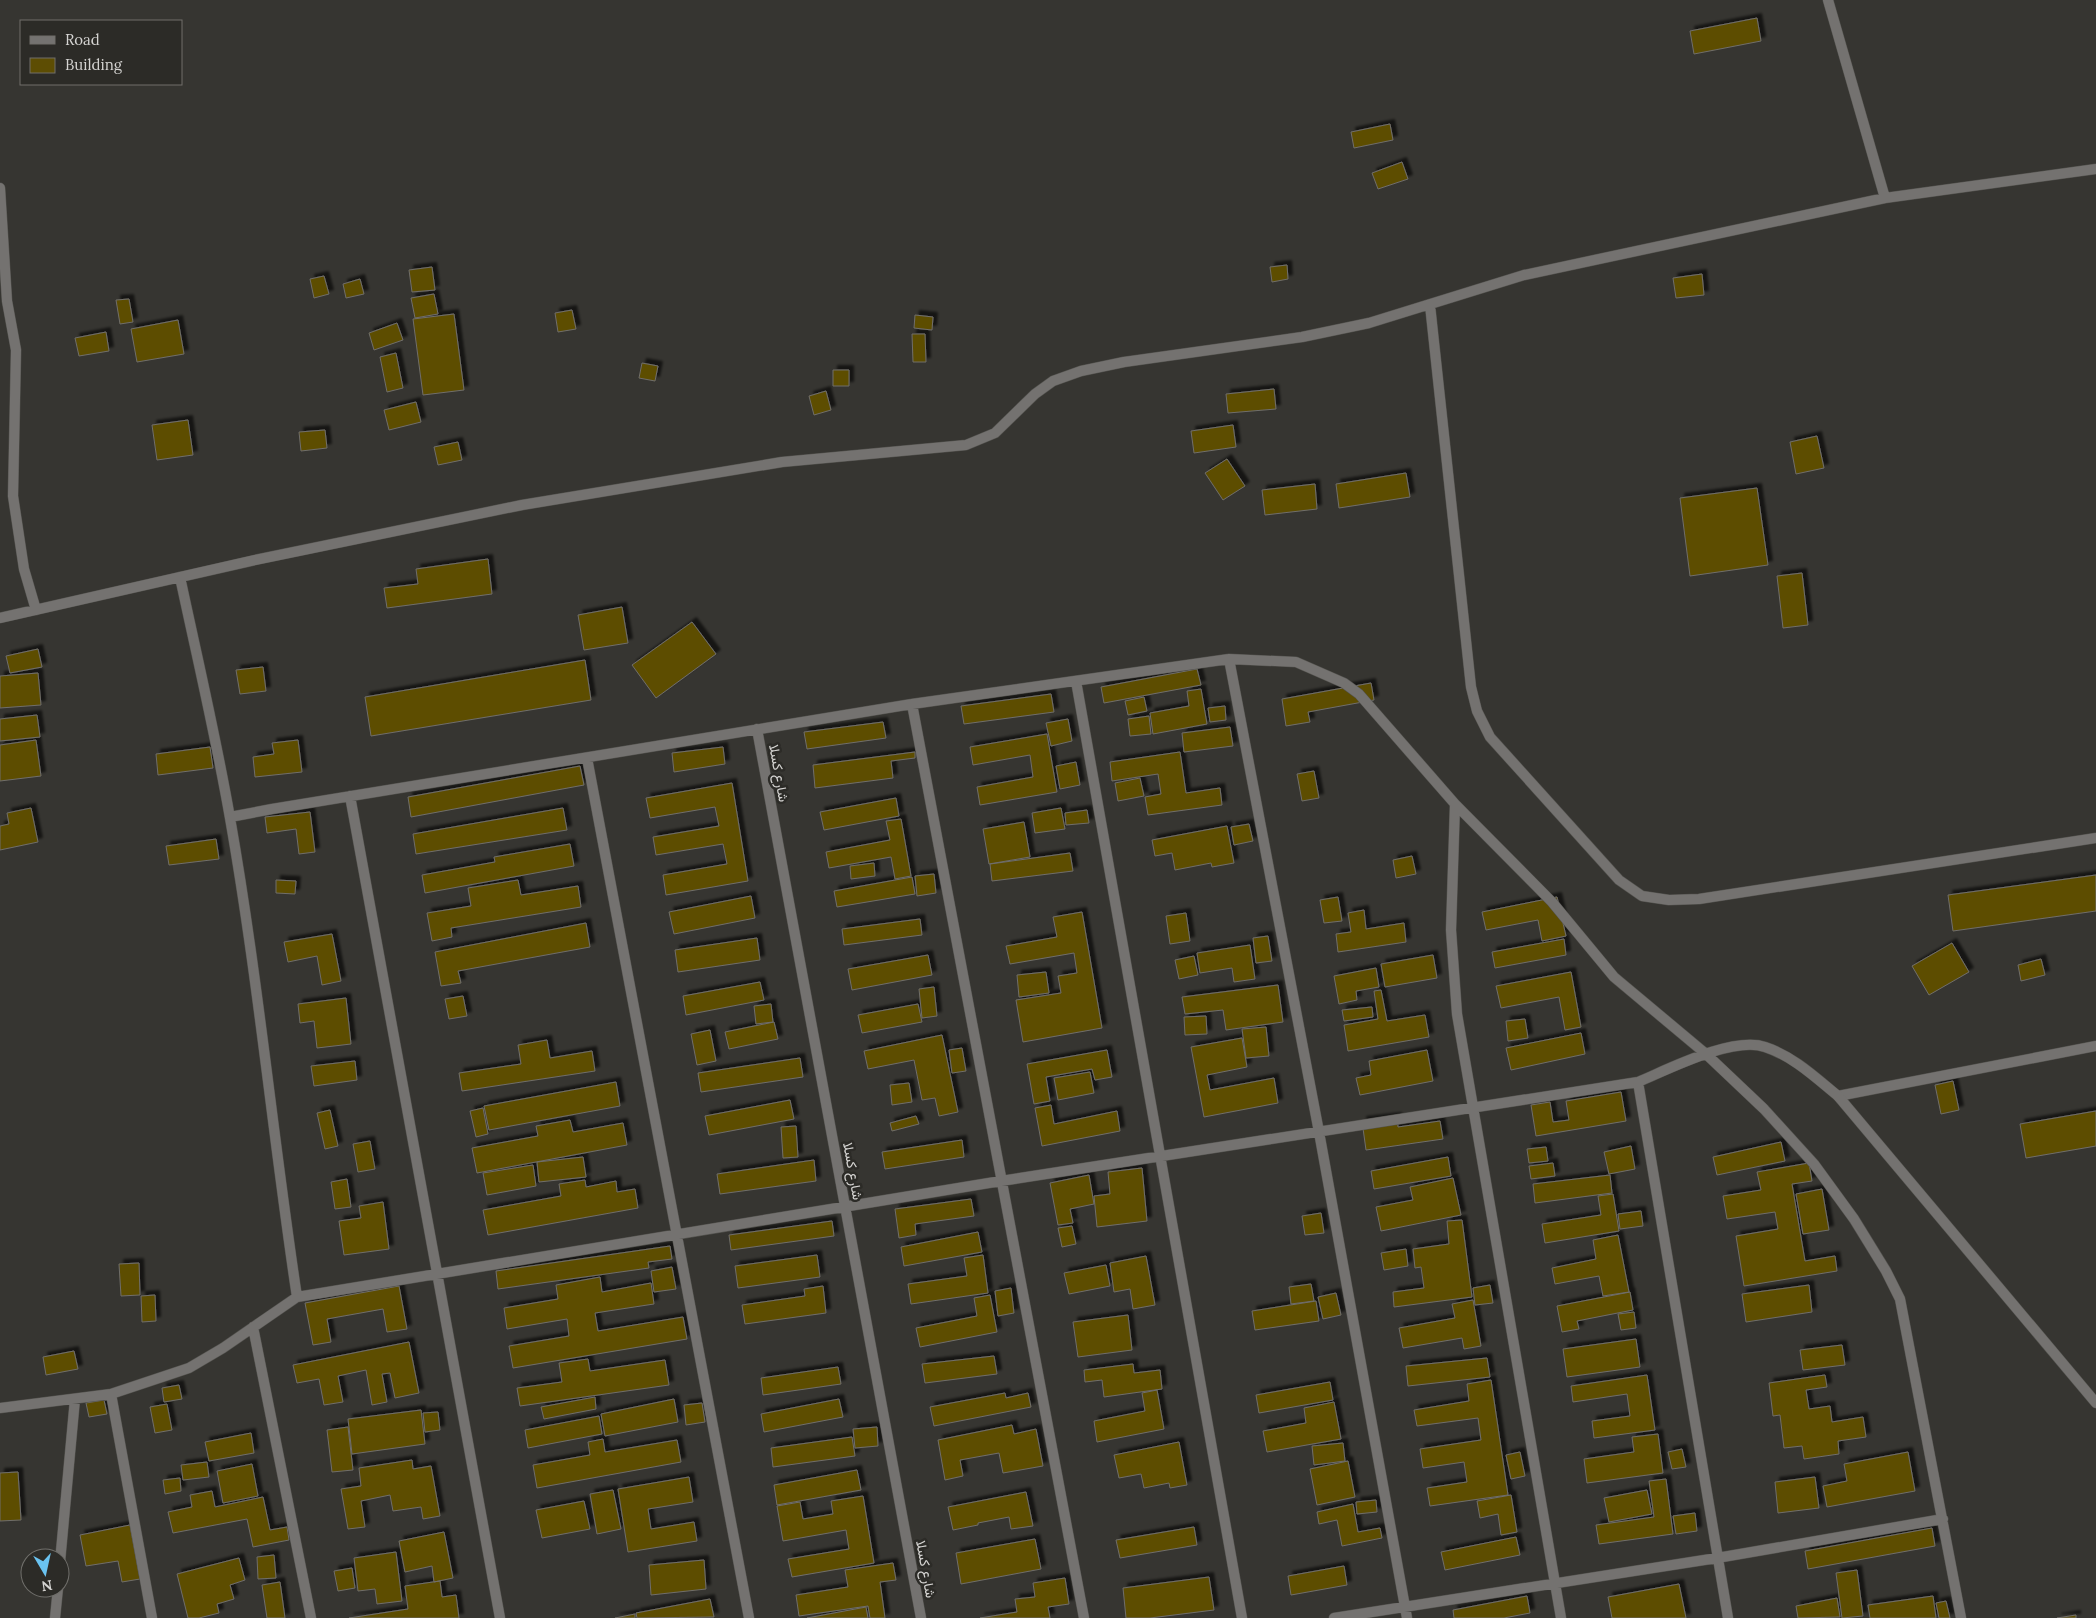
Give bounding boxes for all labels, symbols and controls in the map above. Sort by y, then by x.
legend [20,20,182,85]
text: Road [65,30,100,49]
text: Building [65,55,123,74]
street label: شارع كسلا [763,743,793,804]
street label: شارع كسلا [837,1141,867,1202]
street label: شارع كسلا [910,1539,940,1600]
north arrow [20,1548,70,1598]
text: N [40,1576,54,1596]

